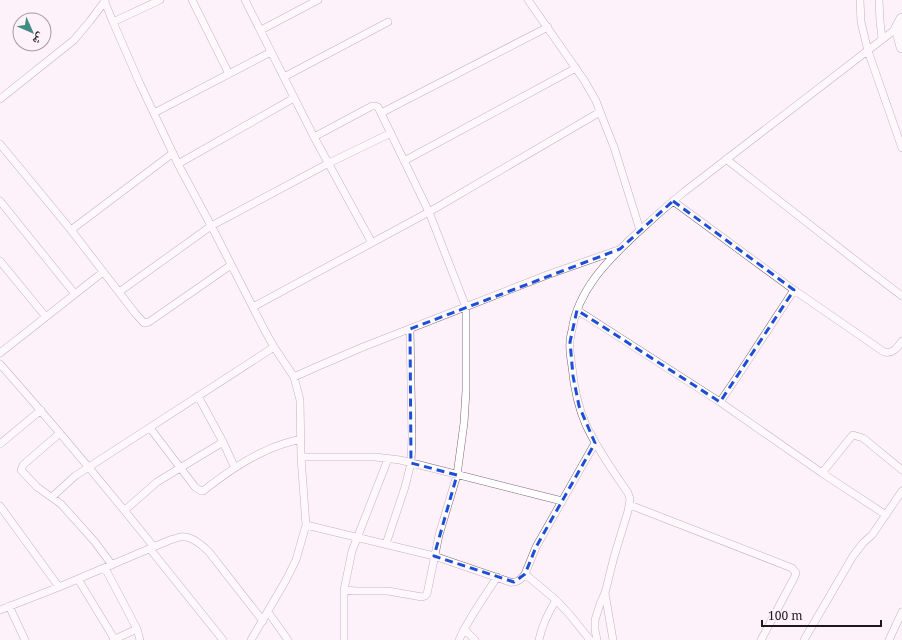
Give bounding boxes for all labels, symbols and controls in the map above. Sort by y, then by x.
north arrow [12,12,52,52]
text: ش [29,29,49,49]
scale bar [762,602,881,628]
text: 100 m [768,607,803,624]

